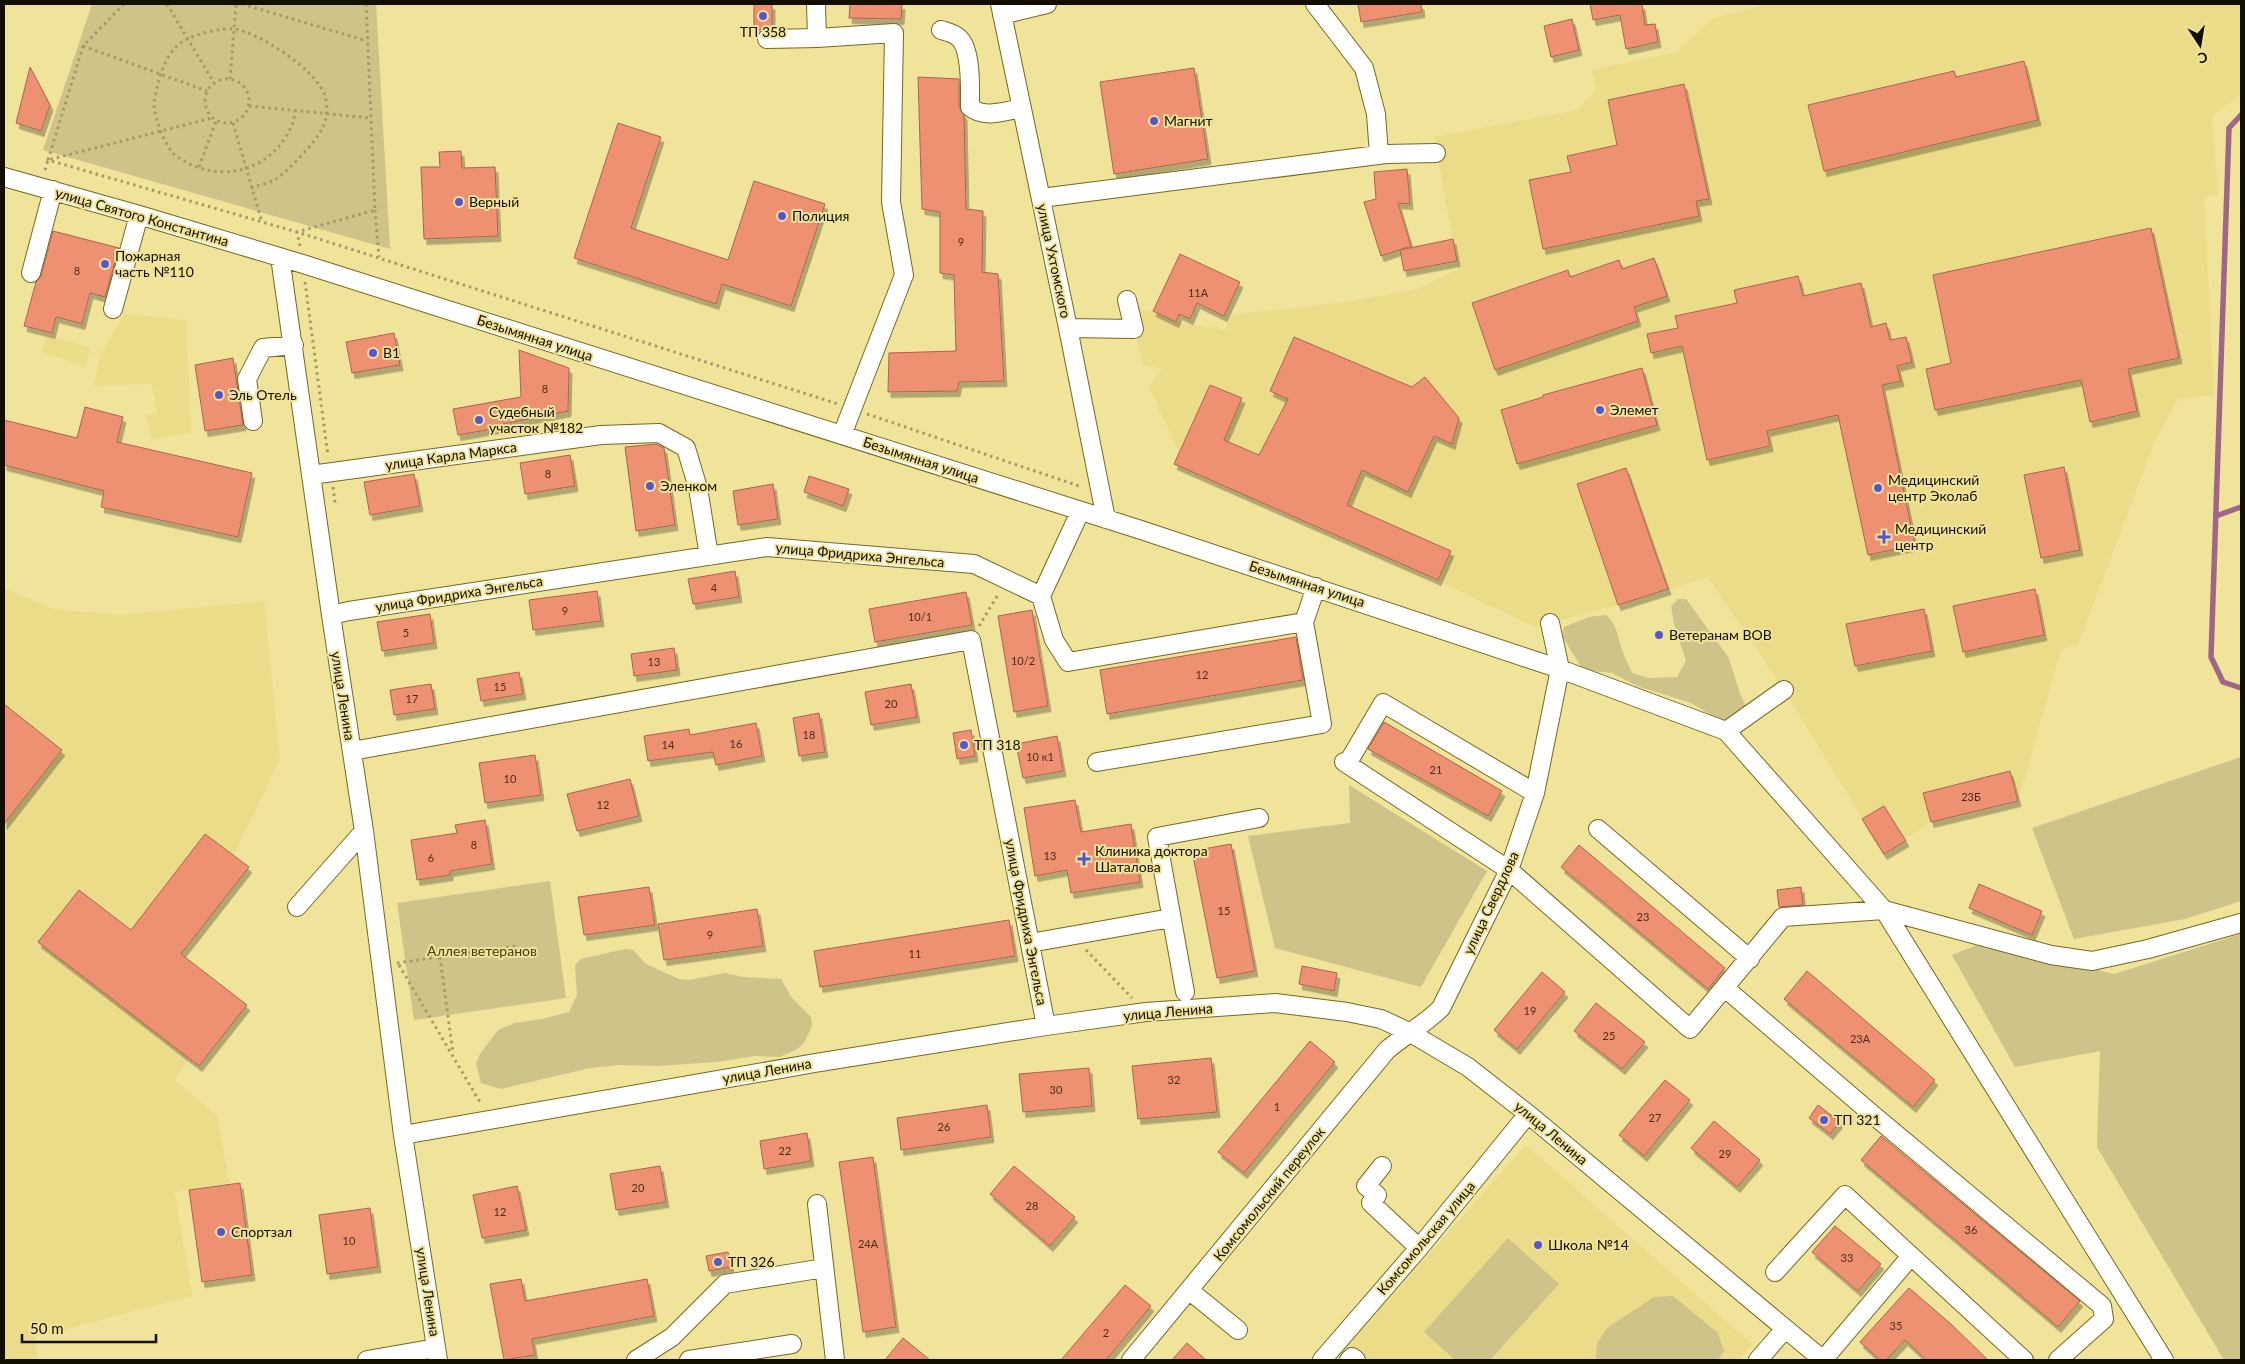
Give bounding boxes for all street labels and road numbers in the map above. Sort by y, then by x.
street label: улица Святого Константина [53,184,231,249]
street label: улица Ухтомского [1034,202,1075,320]
street label: Безымянная улица [475,311,595,364]
street label: Безымянная улица [861,433,981,486]
street label: улица Карла Маркса [384,438,518,473]
street label: улица Фридриха Энгельса [775,539,945,570]
street label: Безымянная улица [1247,557,1367,610]
street label: улица Фридриха Энгельса [374,572,544,615]
street label: улица Ленина [328,650,359,742]
street label: улица Фридриха Энгельса [1002,837,1051,1007]
street label: улица Свердлова [1459,849,1522,957]
street label: улица Ленина [1122,999,1214,1024]
street label: улица Ленина [721,1054,813,1087]
street label: улица Ленина [1511,1097,1591,1168]
street label: Комсомольский переулок [1209,1123,1328,1264]
street label: Комсомольская улица [1373,1177,1478,1298]
street label: улица Ленина [413,1246,444,1338]

